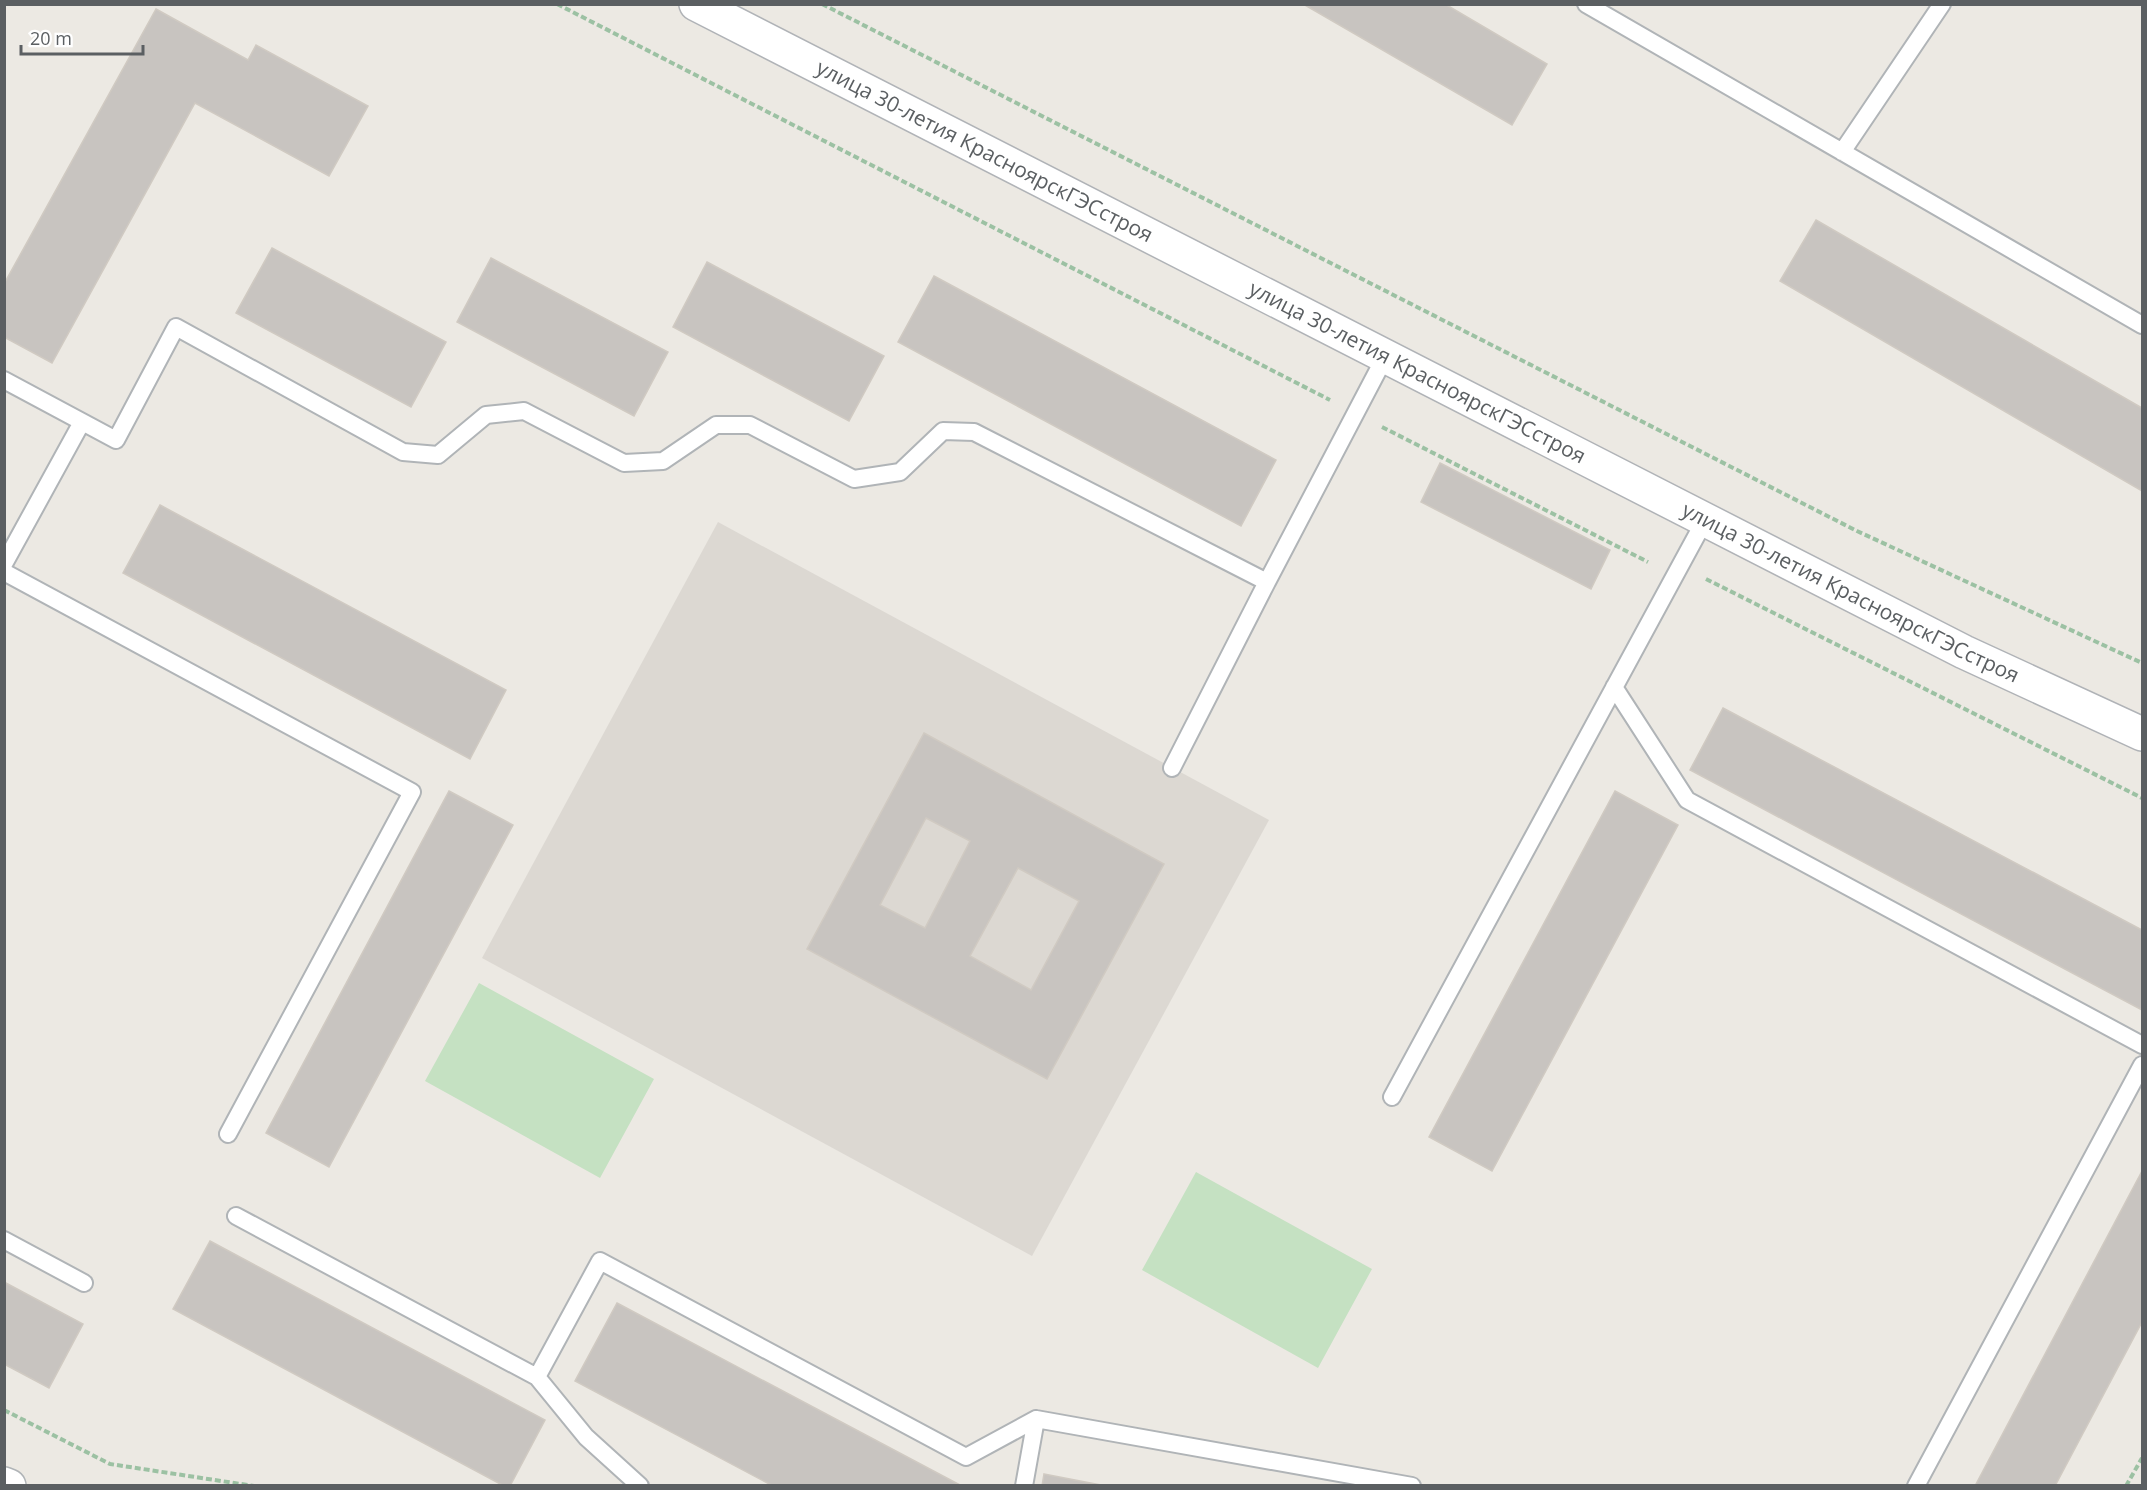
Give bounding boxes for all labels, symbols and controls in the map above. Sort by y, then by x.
scale bar [21,18,142,56]
text: 20 m [30,26,72,50]
street label: улица 30-летия КрасноярскГЭСстроя [812,53,1158,248]
street label: улица 30-летия КрасноярскГЭСстроя [1245,274,1591,469]
street label: улица 30-летия КрасноярскГЭСстроя [1677,495,2024,689]

